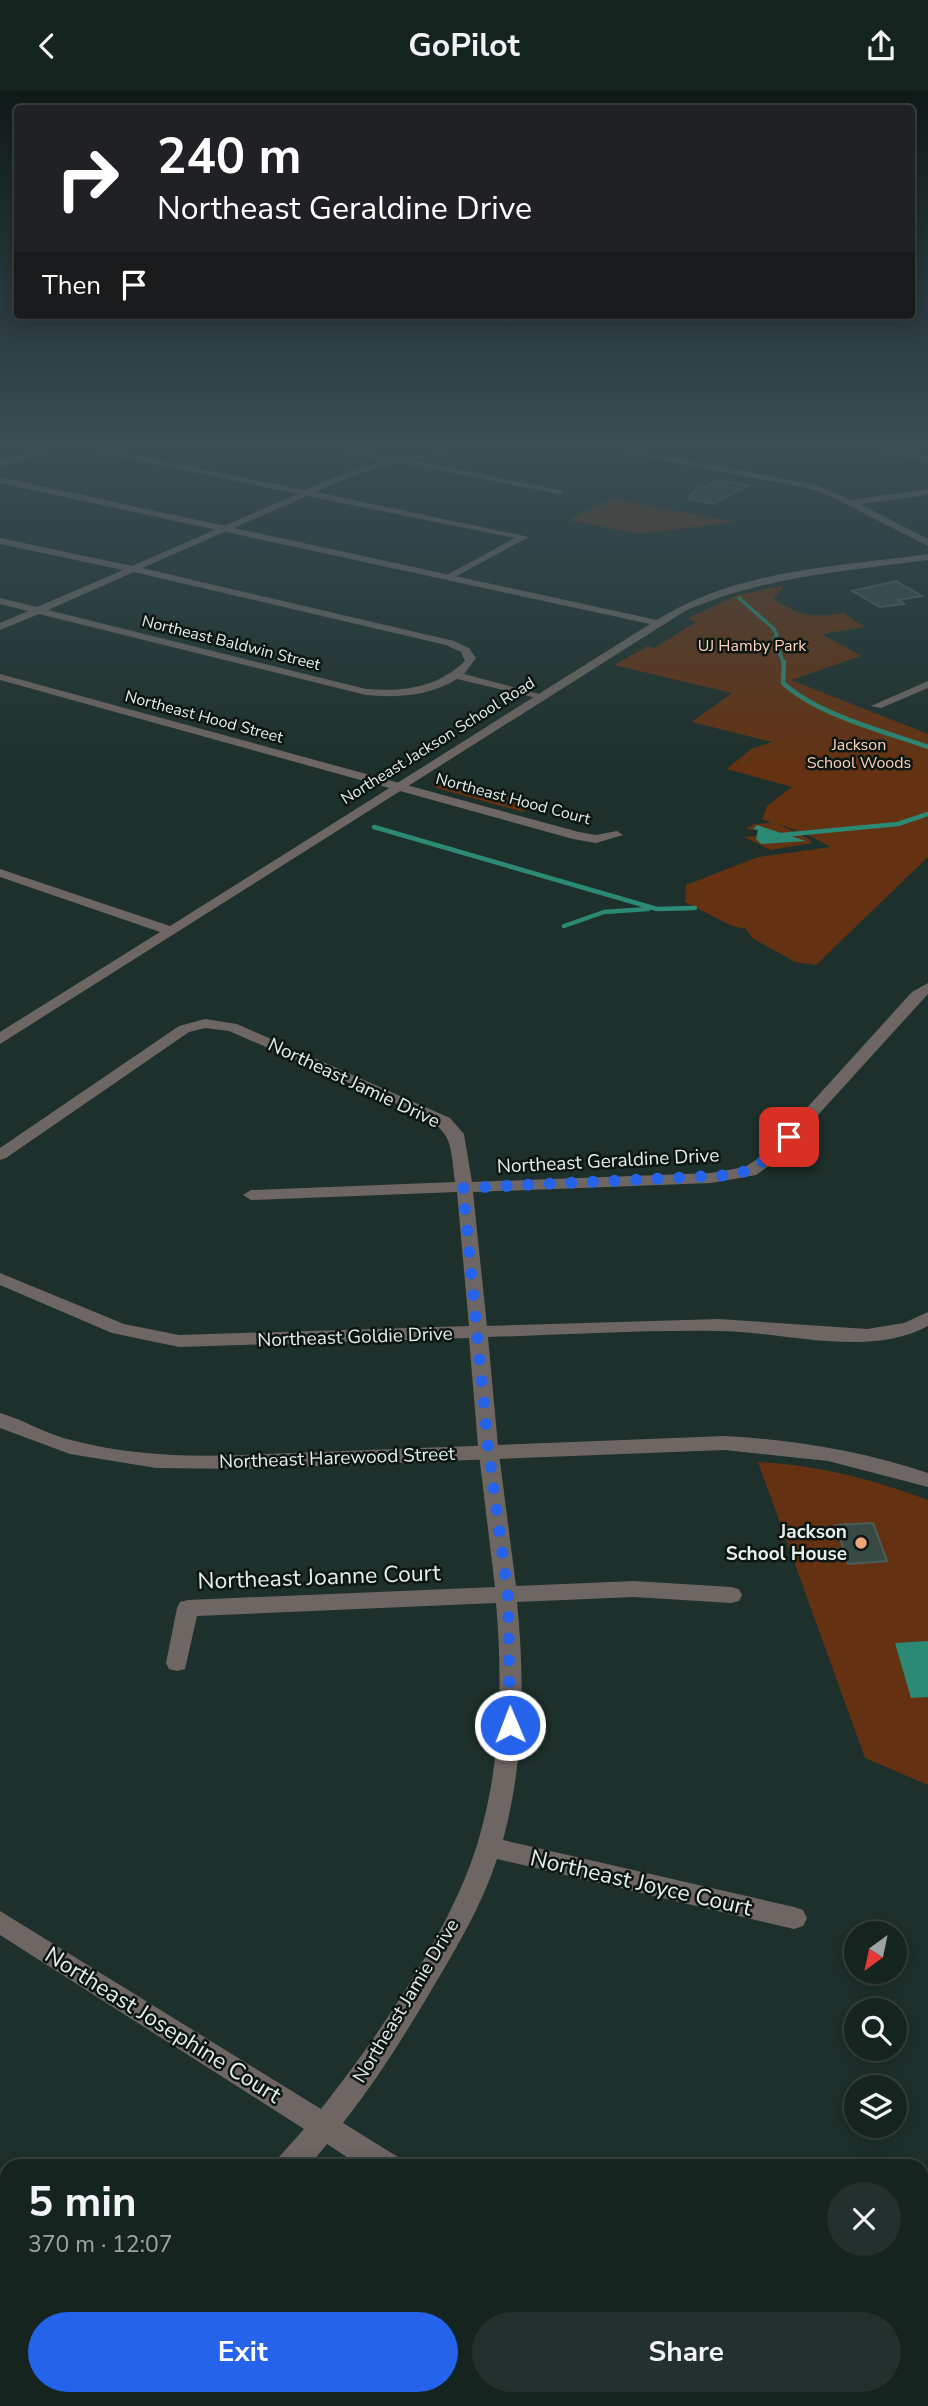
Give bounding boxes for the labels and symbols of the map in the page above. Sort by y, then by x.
street label: Northeast Baldwin Street [139,610,323,676]
park label: UJ Hamby Park [698,635,807,657]
street label: Northeast Jackson School Road [337,672,539,810]
street label: Northeast Hood Street [122,685,286,749]
park label: Jackson School Woods [807,734,911,774]
street label: Northeast Hood Court [433,768,593,830]
street label: Northeast Jamie Drive [264,1032,444,1134]
pin [759,1107,819,1167]
street label: Northeast Geraldine Drive [496,1142,720,1180]
street label: Northeast Goldie Drive [257,1321,453,1353]
street label: Northeast Harewood Street [219,1441,456,1475]
place label: Jackson School House [726,1519,847,1567]
marker: Jackson School House [853,1535,869,1551]
street label: Northeast Joanne Court [197,1557,442,1597]
position arrow [473,1688,547,1762]
street label: Northeast Joyce Court [527,1842,756,1924]
street label: Northeast Jamie Drive [347,1914,465,2088]
north arrow [844,1921,906,1985]
street label: Northeast Josephine Court [39,1940,288,2111]

